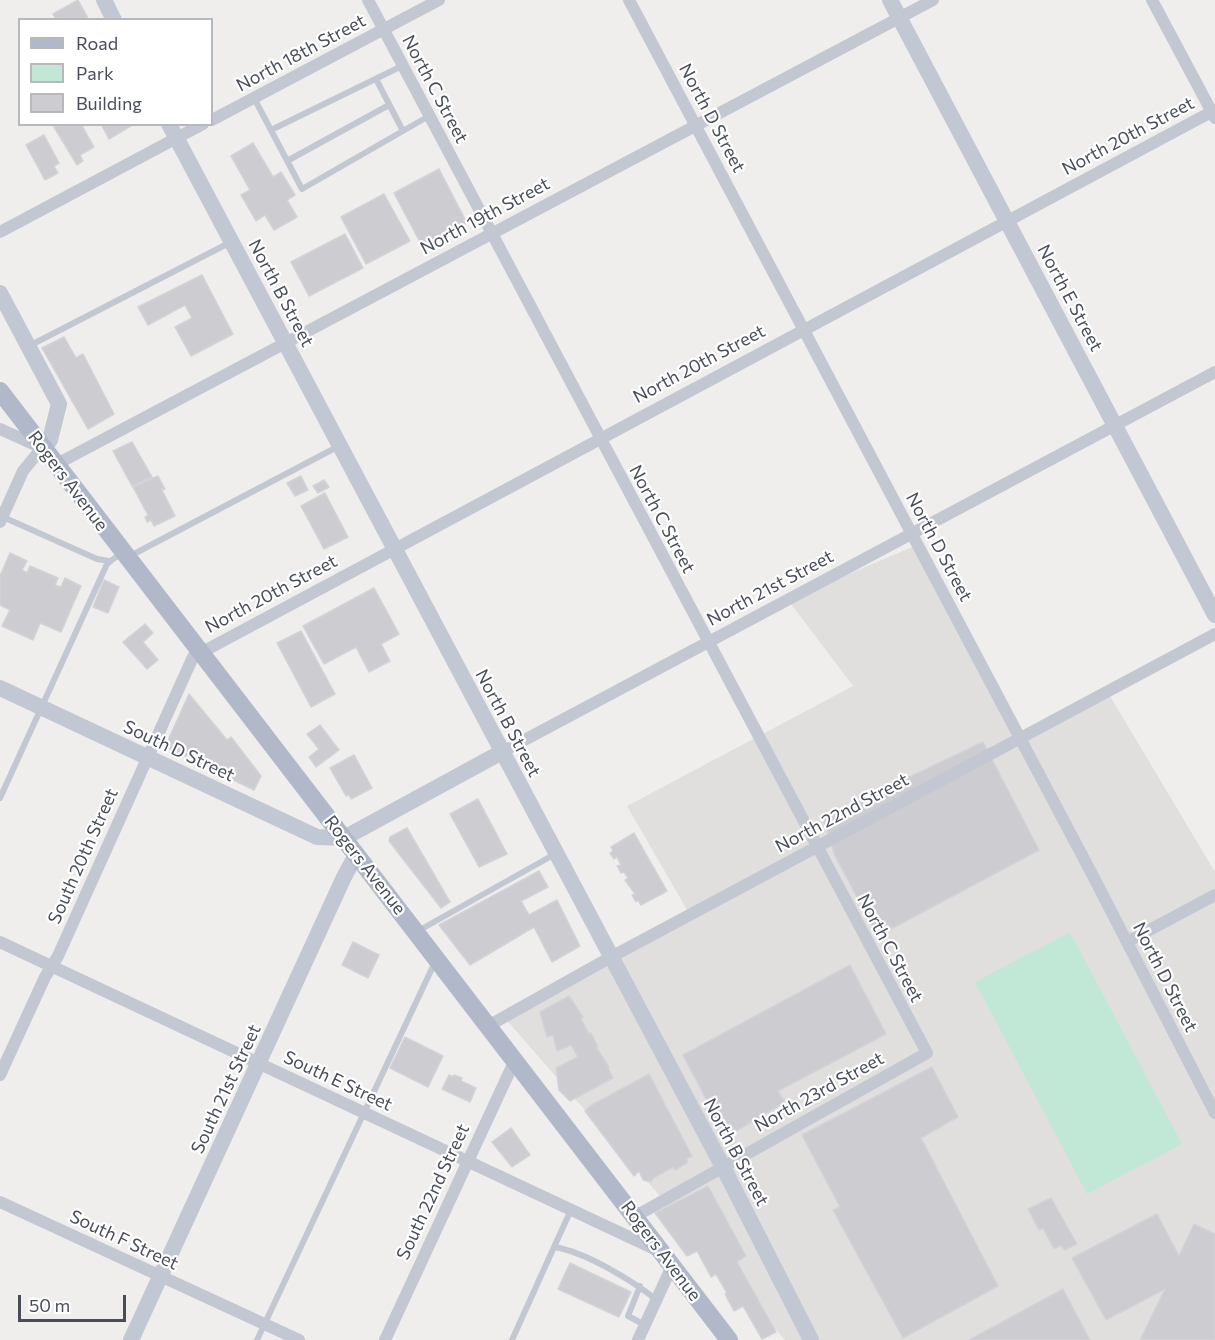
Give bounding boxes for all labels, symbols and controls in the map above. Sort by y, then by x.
street label: North 18th Street [233,10,369,96]
legend [18,18,213,126]
street label: North C Street [397,31,473,147]
text: Road [76,32,118,54]
street label: North D Street [674,60,750,176]
text: Park [76,62,114,84]
text: Building [76,92,142,114]
street label: North 20th Street [1058,92,1198,180]
street label: North 19th Street [417,173,553,259]
street label: North B Street [244,236,318,350]
street label: North E Street [1033,241,1107,355]
street label: North 20th Street [629,320,769,408]
street label: Rogers Avenue [23,427,113,535]
street label: North C Street [624,461,700,577]
street label: North D Street [901,489,977,605]
street label: North 21st Street [703,546,837,630]
street label: North 20th Street [201,550,341,638]
street label: North B Street [471,666,545,780]
street label: South D Street [120,716,238,786]
street label: North 22nd Street [772,769,912,857]
street label: South 20th Street [43,785,123,927]
street label: Rogers Avenue [320,811,410,919]
street label: North C Street [852,890,928,1006]
street label: North D Street [1128,919,1202,1035]
street label: South 21st Street [187,1021,265,1157]
street label: South E Street [280,1046,396,1116]
street label: North 23rd Street [751,1048,887,1136]
street label: North B Street [699,1095,773,1209]
street label: South 22nd Street [392,1121,474,1263]
street label: Rogers Avenue [616,1197,706,1305]
street label: South F Street [66,1205,182,1275]
scale bar [21,1283,129,1321]
text: 50 m [29,1294,70,1316]

